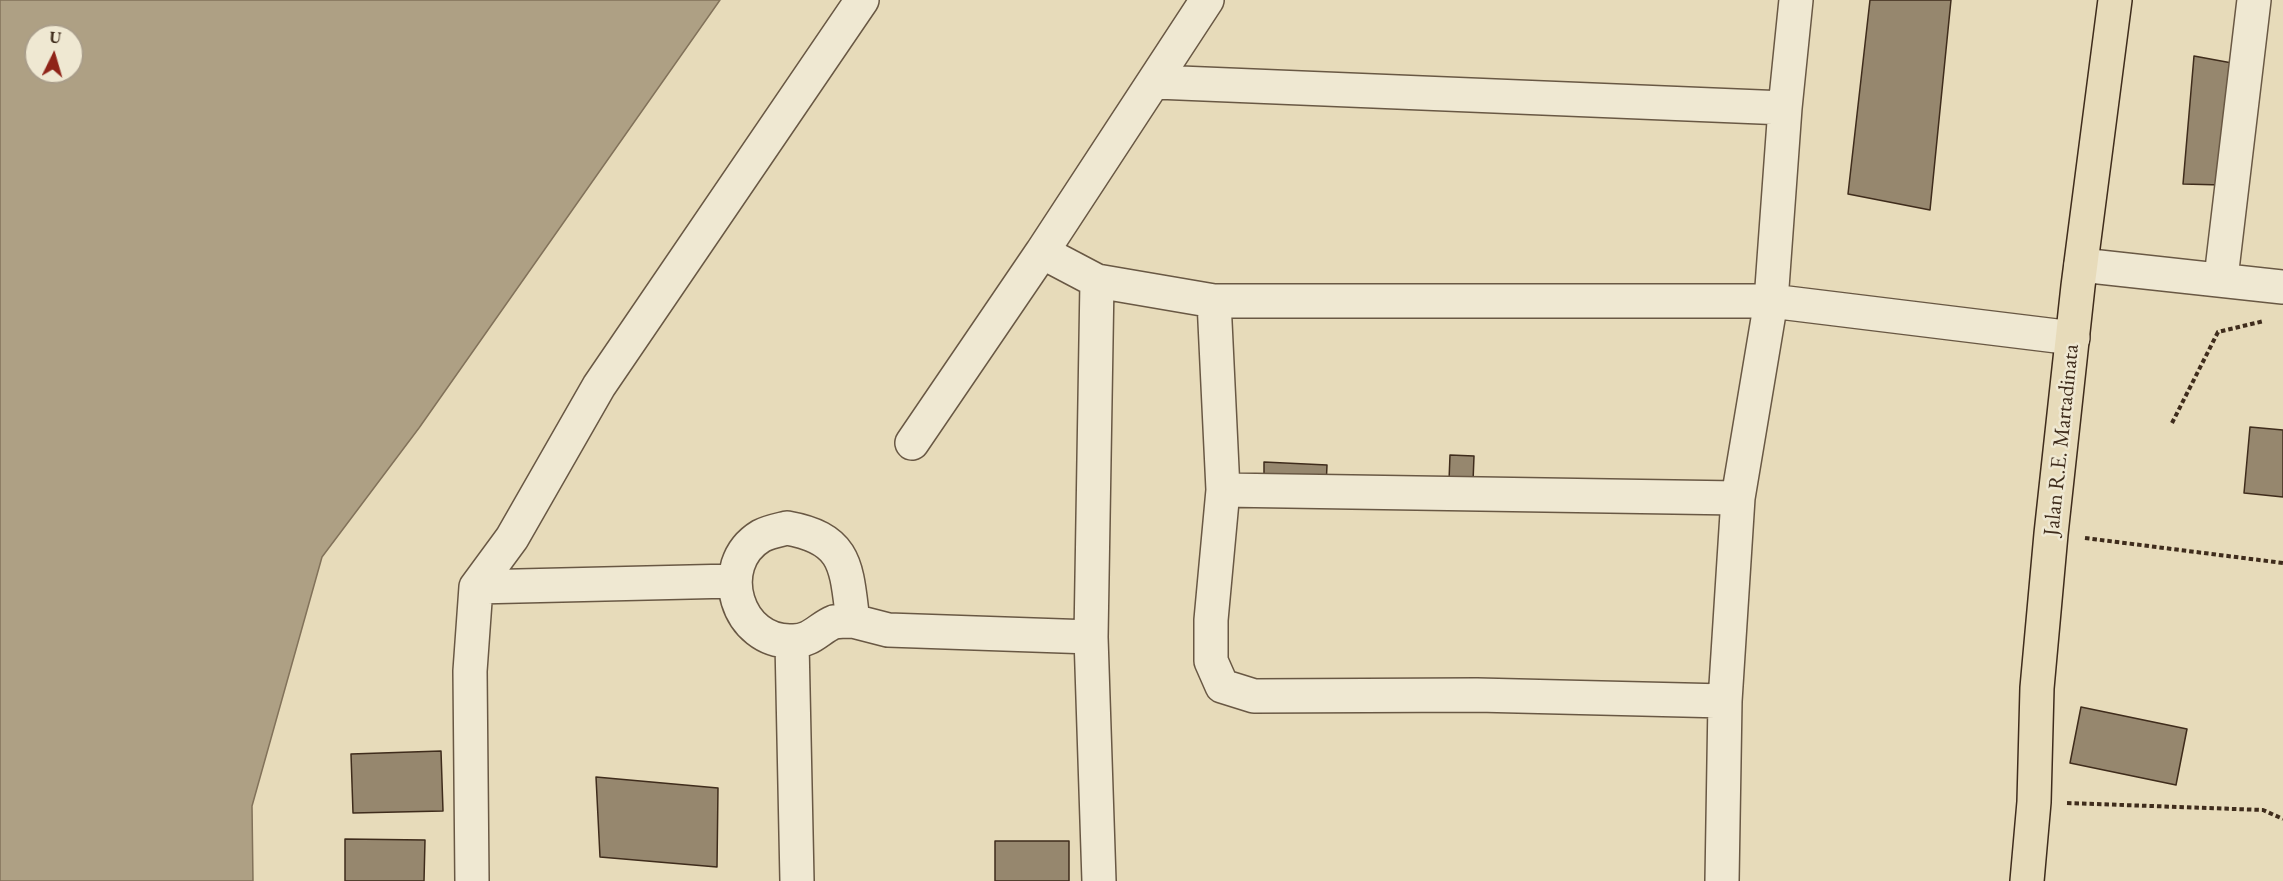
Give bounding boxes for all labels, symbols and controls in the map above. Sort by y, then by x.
north arrow [24,24,84,84]
text: U [49,27,62,49]
street label: Jalan R.E. Martadinata [2039,343,2085,537]

